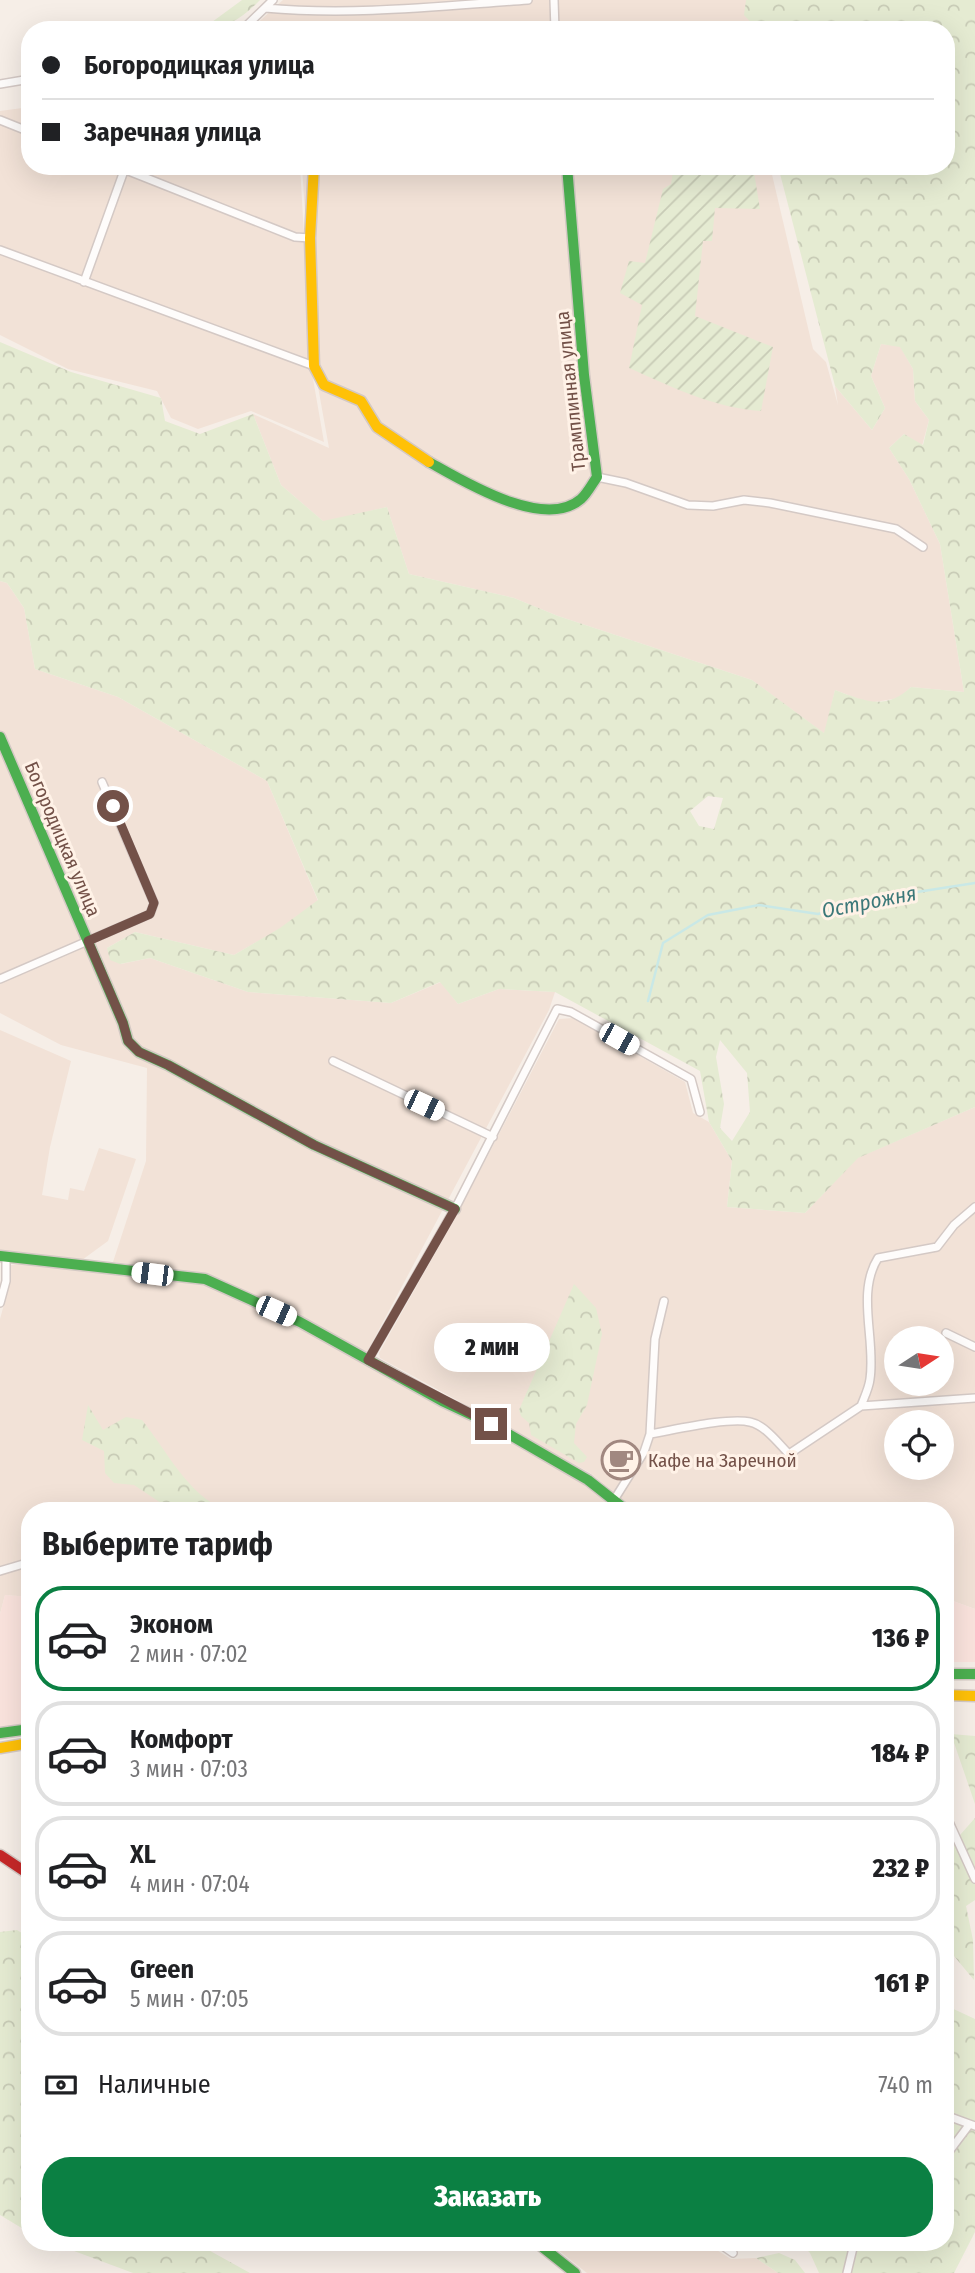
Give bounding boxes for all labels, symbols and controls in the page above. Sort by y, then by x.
text: Богородицкая улица [84,50,315,81]
text: Заречная улица [84,117,261,148]
street label: Трамплинная улица [551,310,590,472]
street label: Богородицкая улица [20,758,106,920]
route start [97,790,129,822]
water label: Острожня [820,880,918,924]
car [596,1020,643,1058]
car [401,1087,448,1123]
car [130,1261,175,1287]
car [253,1293,300,1329]
callout: 2 мин [433,1322,549,1372]
north arrow [884,1326,954,1396]
map controls [884,1326,954,1480]
text: 2 мин [465,1333,519,1361]
route end [475,1408,507,1440]
button: locate [884,1410,954,1480]
cafe icon: Кафе на Заречной [600,1439,642,1481]
place label: Кафе на Заречной [648,1449,797,1472]
text: Выберите тариф [42,1525,273,1563]
icon: car [46,1607,109,1670]
text: Эконом [130,1609,213,1640]
text: 136 ₽ [872,1623,929,1654]
text: 2 мин · 07:02 [130,1640,247,1668]
icon: car [46,1722,109,1785]
text: Комфорт [130,1724,233,1755]
text: 184 ₽ [871,1738,929,1769]
text: 3 мин · 07:03 [130,1755,248,1783]
icon: car [46,1837,109,1900]
text: XL [130,1839,156,1870]
text: 232 ₽ [873,1853,929,1884]
text: 4 мин · 07:04 [130,1870,250,1898]
icon: car [46,1952,109,2015]
text: Green [130,1954,194,1985]
text: 161 ₽ [875,1968,929,1999]
text: 5 мин · 07:05 [130,1985,249,2013]
icon: cash [42,2066,80,2104]
text: Наличные [98,2069,211,2100]
text: 740 m [878,2071,933,2099]
button: Заказать [42,2157,933,2237]

